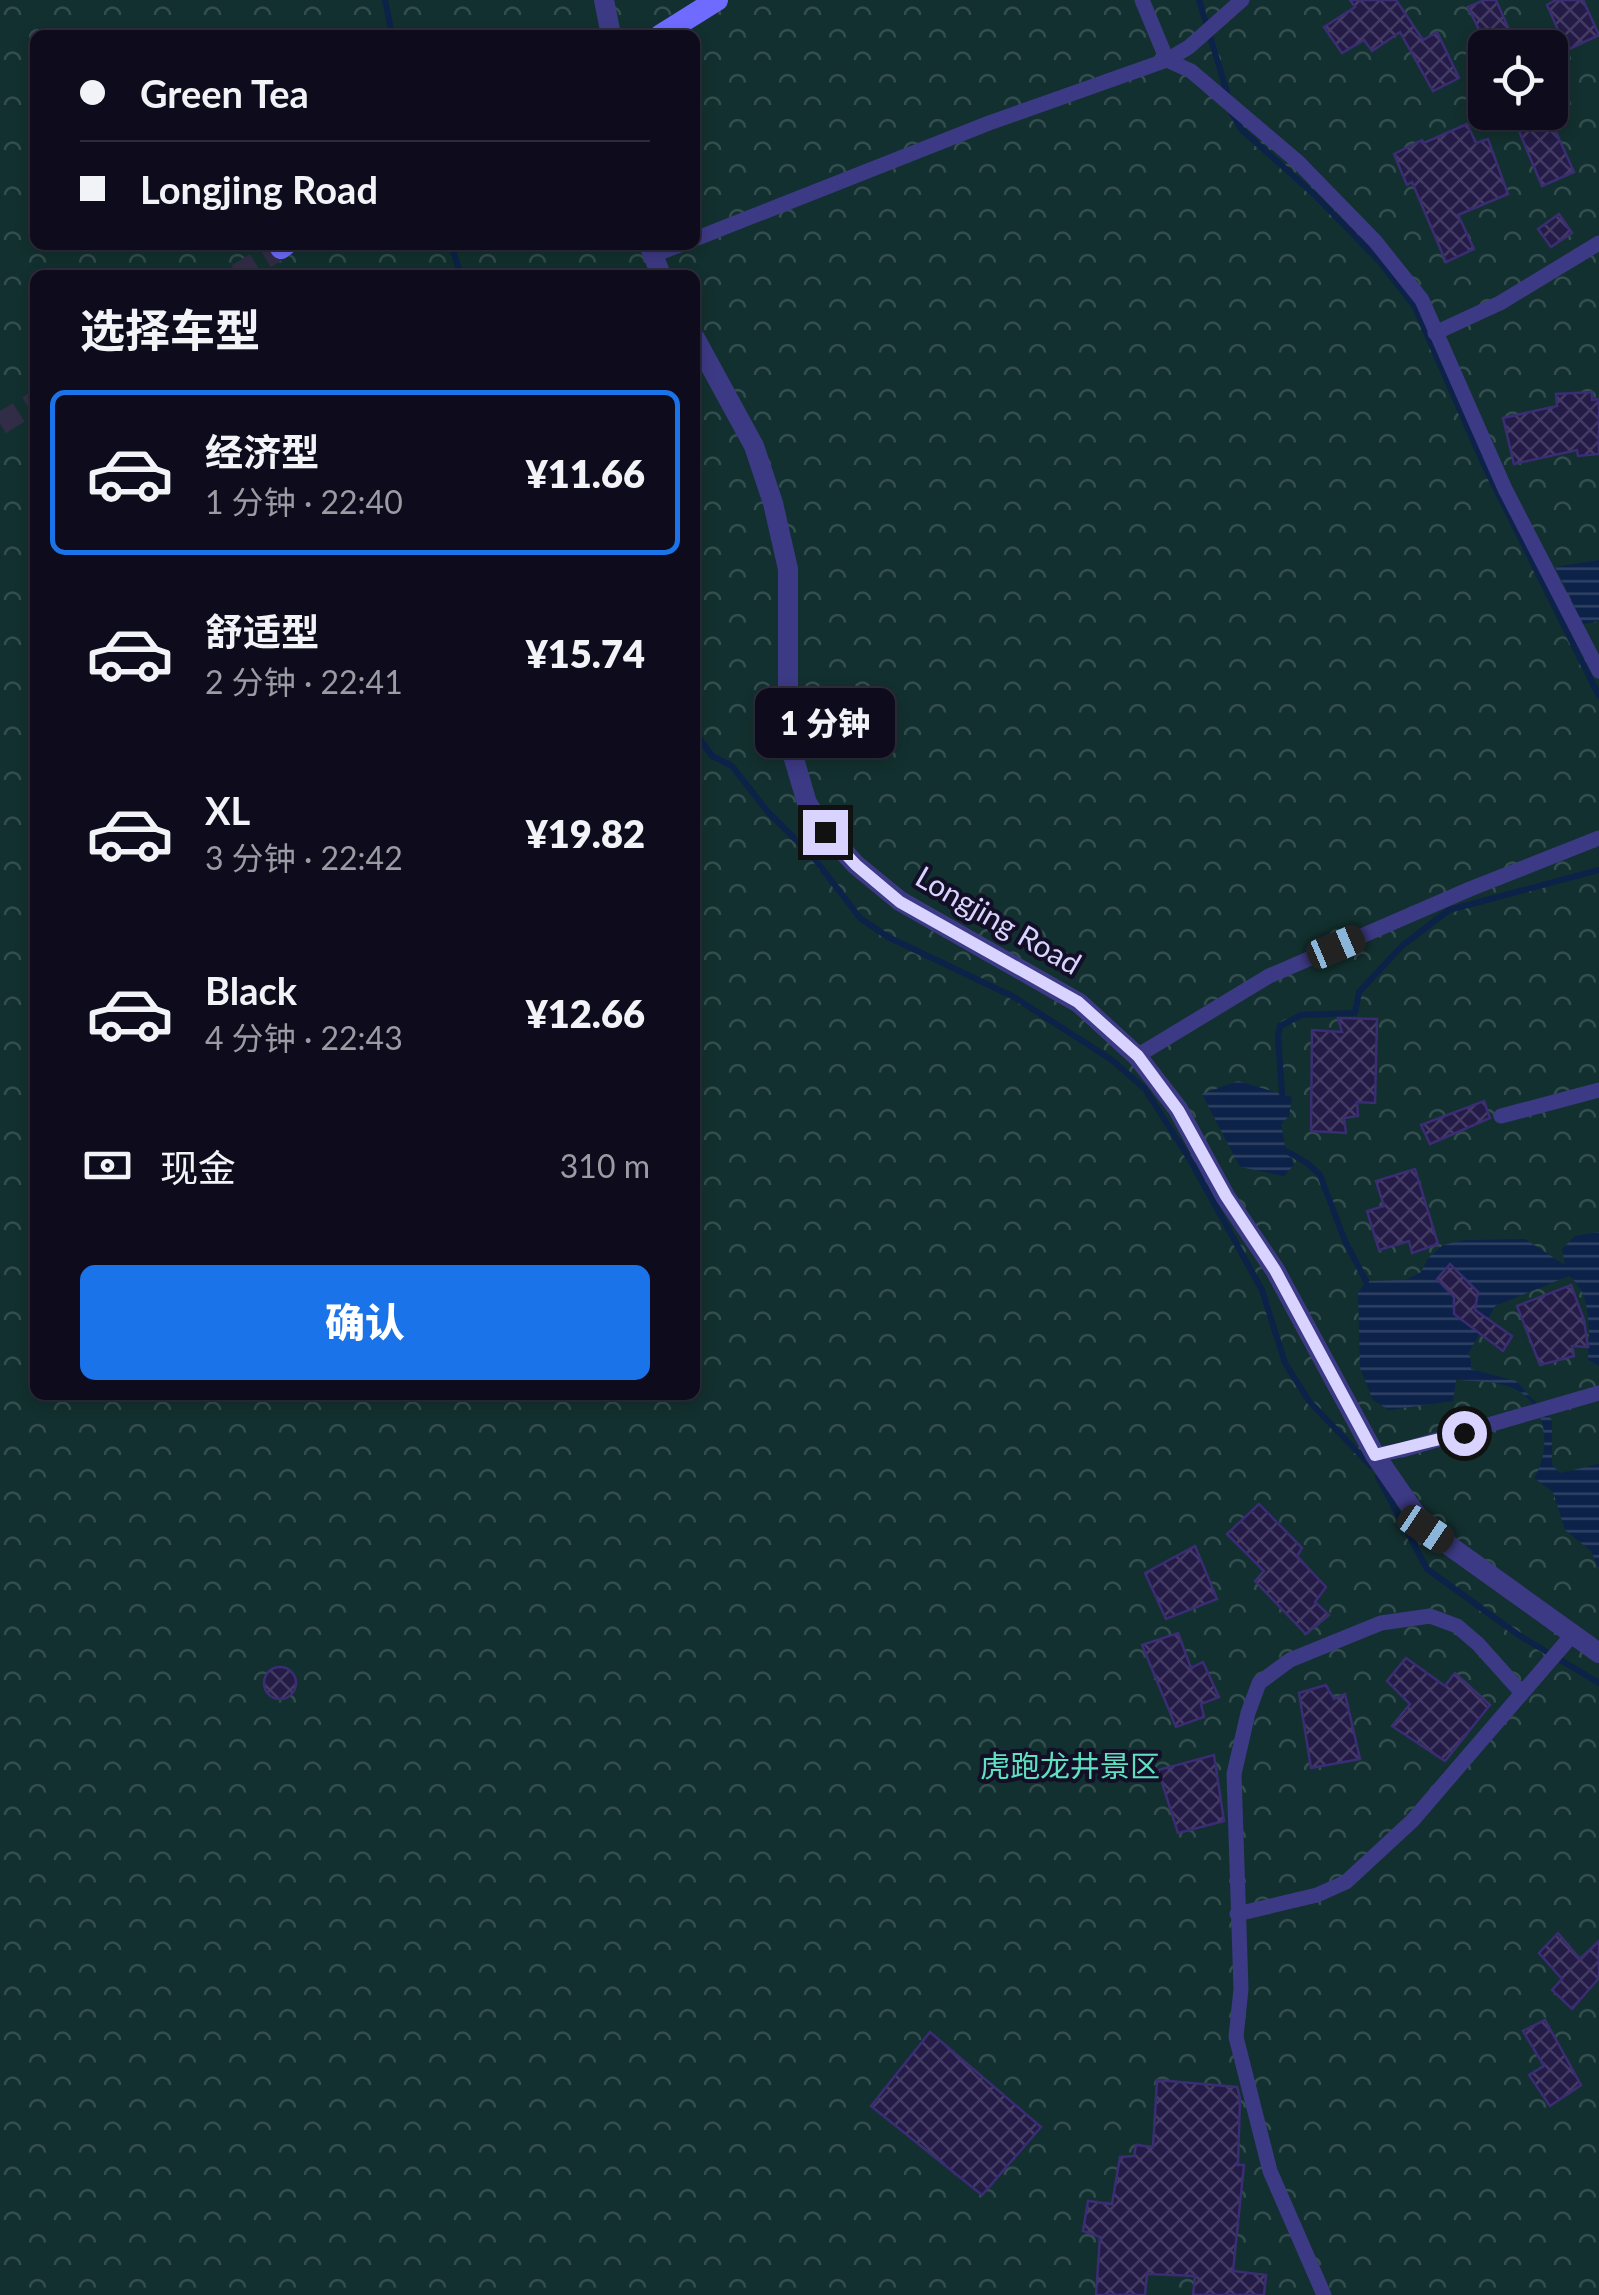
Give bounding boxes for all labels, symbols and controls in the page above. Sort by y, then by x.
map controls [1468,30,1568,130]
button: locate [1468,30,1568,130]
text: Green Tea [140,70,309,116]
text: Longjing Road [140,166,378,212]
text: 选择车型 [80,303,260,357]
icon: car [85,428,175,518]
text: 经济型 [205,428,319,474]
text: ¥11.66 [526,450,645,496]
text: 1 分钟 · 22:40 [205,482,403,521]
icon: car [85,608,175,698]
text: 舒适型 [205,608,319,654]
text: ¥15.74 [526,630,645,676]
text: 2 分钟 · 22:41 [205,662,403,701]
callout: 1 分钟 [755,687,895,757]
text: 1 分钟 [780,703,870,742]
text: XL [205,787,250,833]
icon: car [85,788,175,878]
text: ¥19.82 [526,810,645,856]
route end [803,810,848,855]
text: 3 分钟 · 22:42 [205,838,403,877]
street label: Longjing Road [910,858,1088,981]
car [1303,921,1369,973]
text: Black [205,967,297,1013]
icon: car [85,968,175,1058]
text: ¥12.66 [526,990,645,1036]
text: 4 分钟 · 22:43 [205,1018,403,1057]
icon: cash [80,1138,135,1193]
text: 现金 [160,1144,236,1190]
text: 310 m [560,1146,650,1185]
button: 确认 [80,1265,650,1380]
route start [1442,1411,1487,1456]
car [1393,1500,1459,1558]
park label: 虎跑龙井景区 [980,1747,1160,1783]

